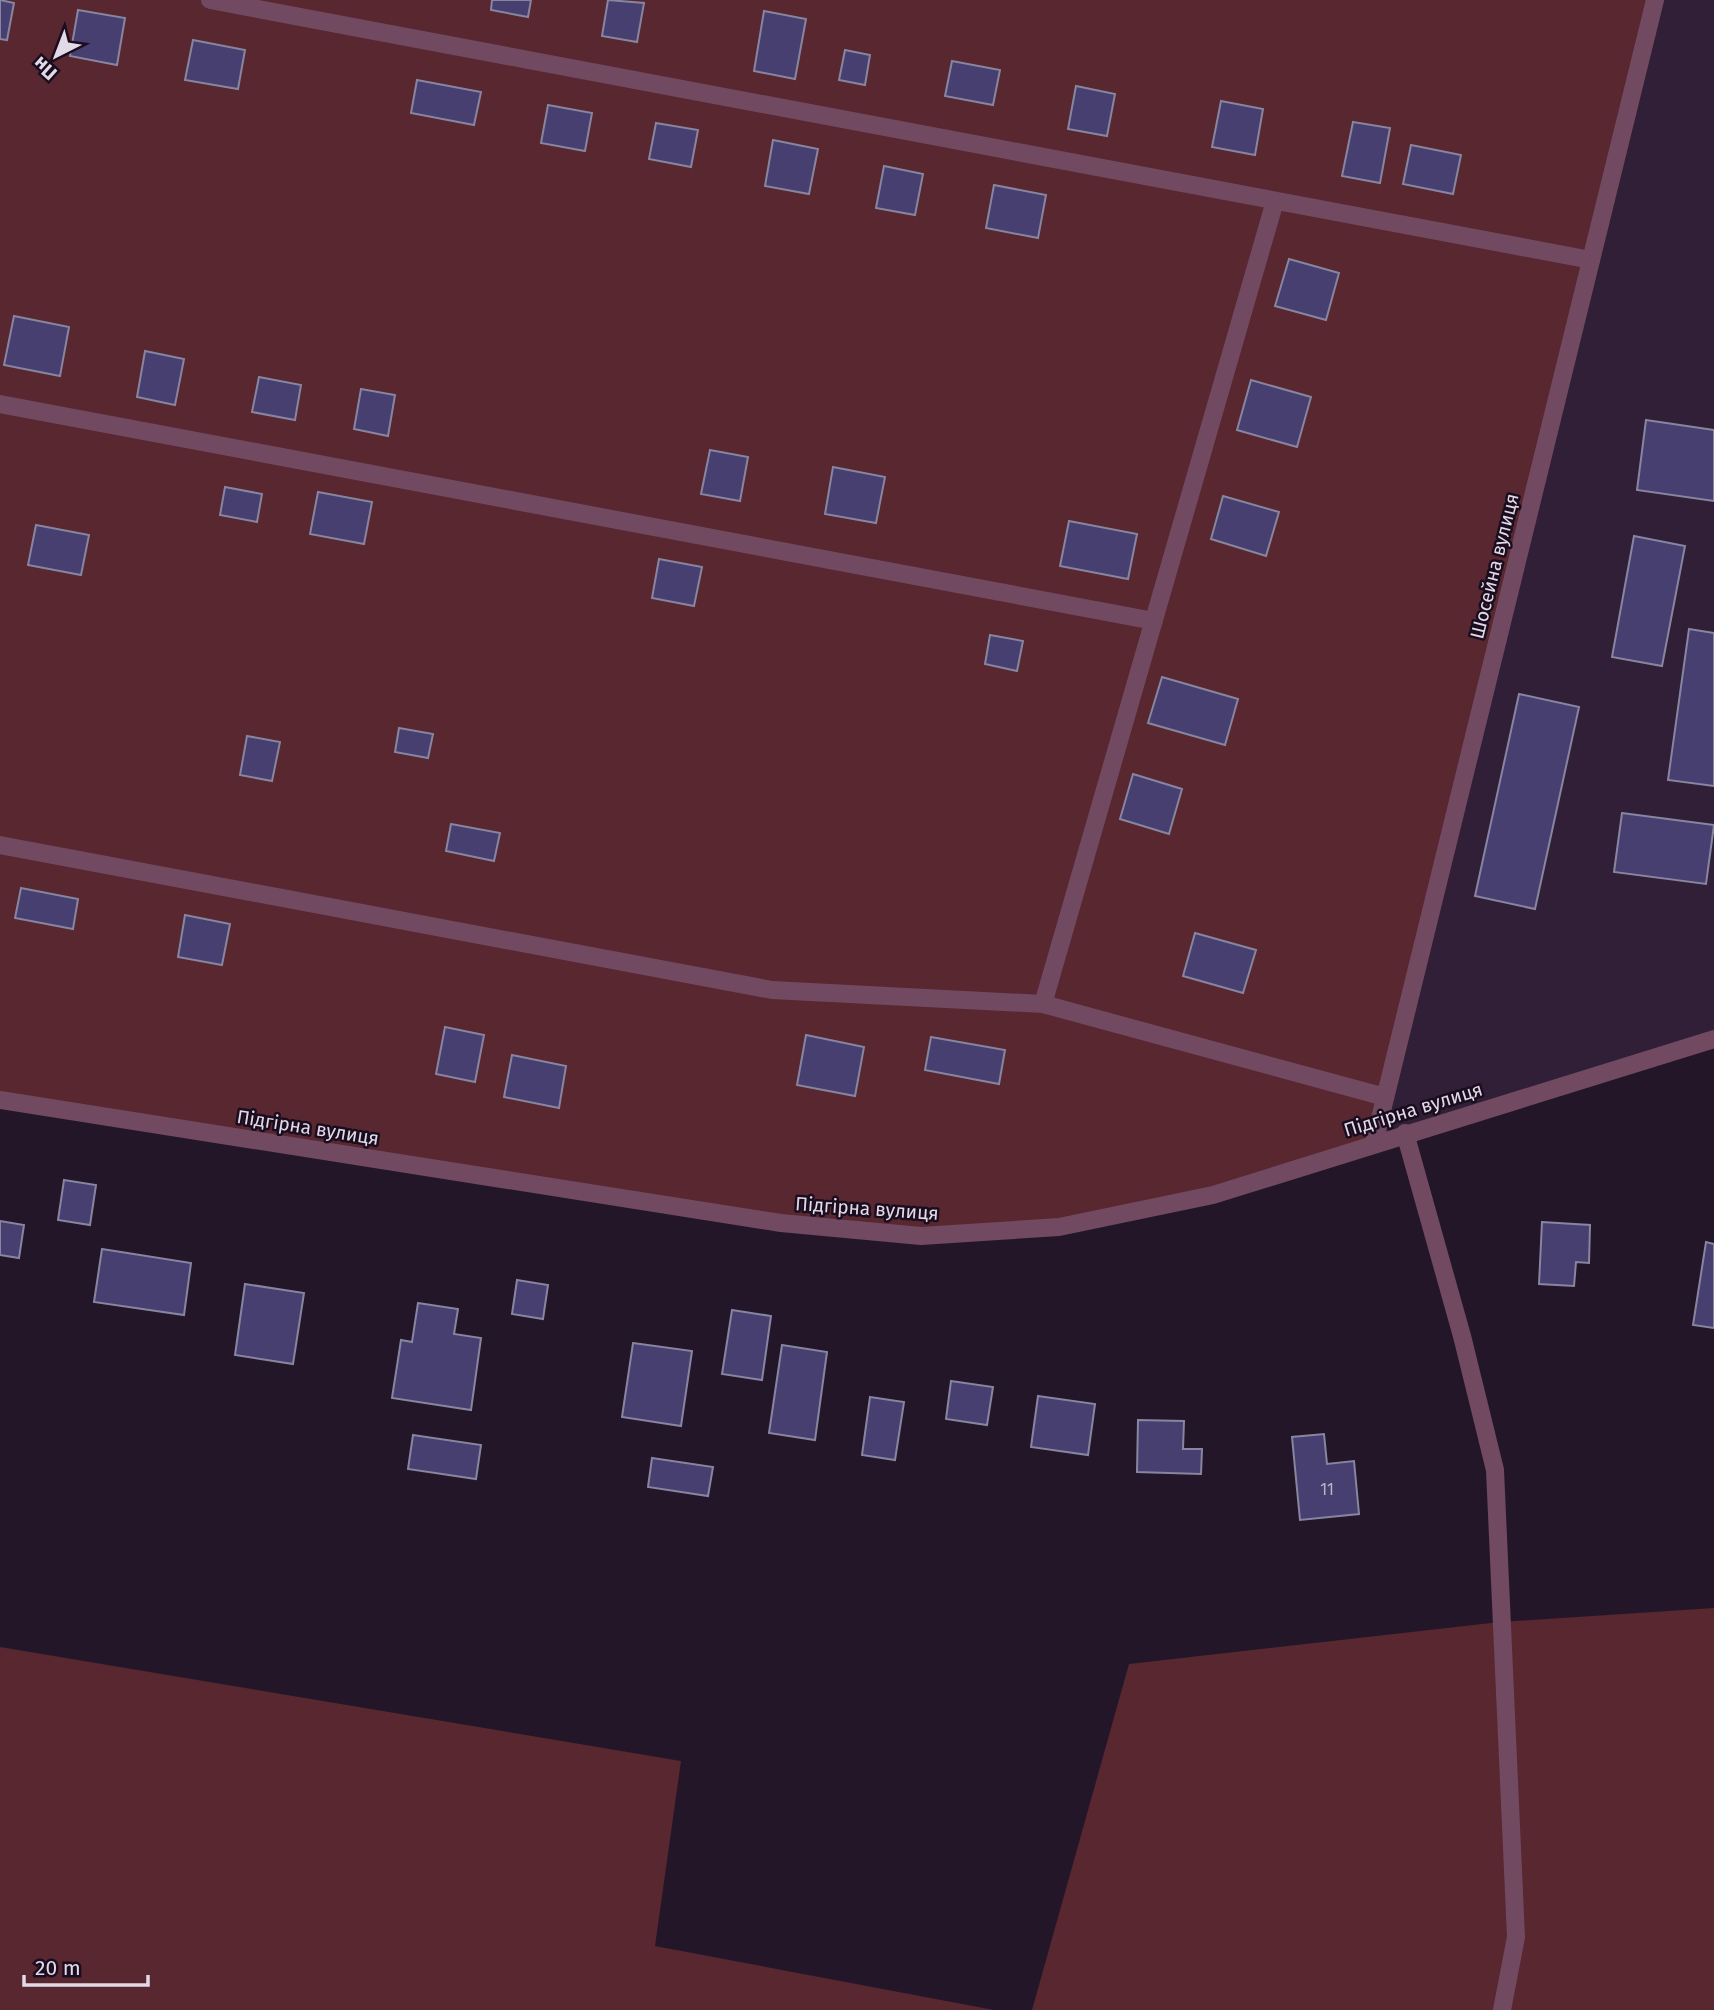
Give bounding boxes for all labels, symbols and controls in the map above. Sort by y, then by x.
north arrow [21,21,91,91]
text: Пн [28,52,61,85]
street label: Шосейна вулиця [1465,491,1524,641]
street label: Підгірна вулиця [1341,1077,1485,1141]
street label: Підгірна вулиця [235,1105,381,1150]
street label: Підгірна вулиця [794,1192,939,1225]
house number: 11 [1320,1480,1334,1499]
scale bar [24,1944,149,1988]
text: 20 m [35,1955,81,1981]

